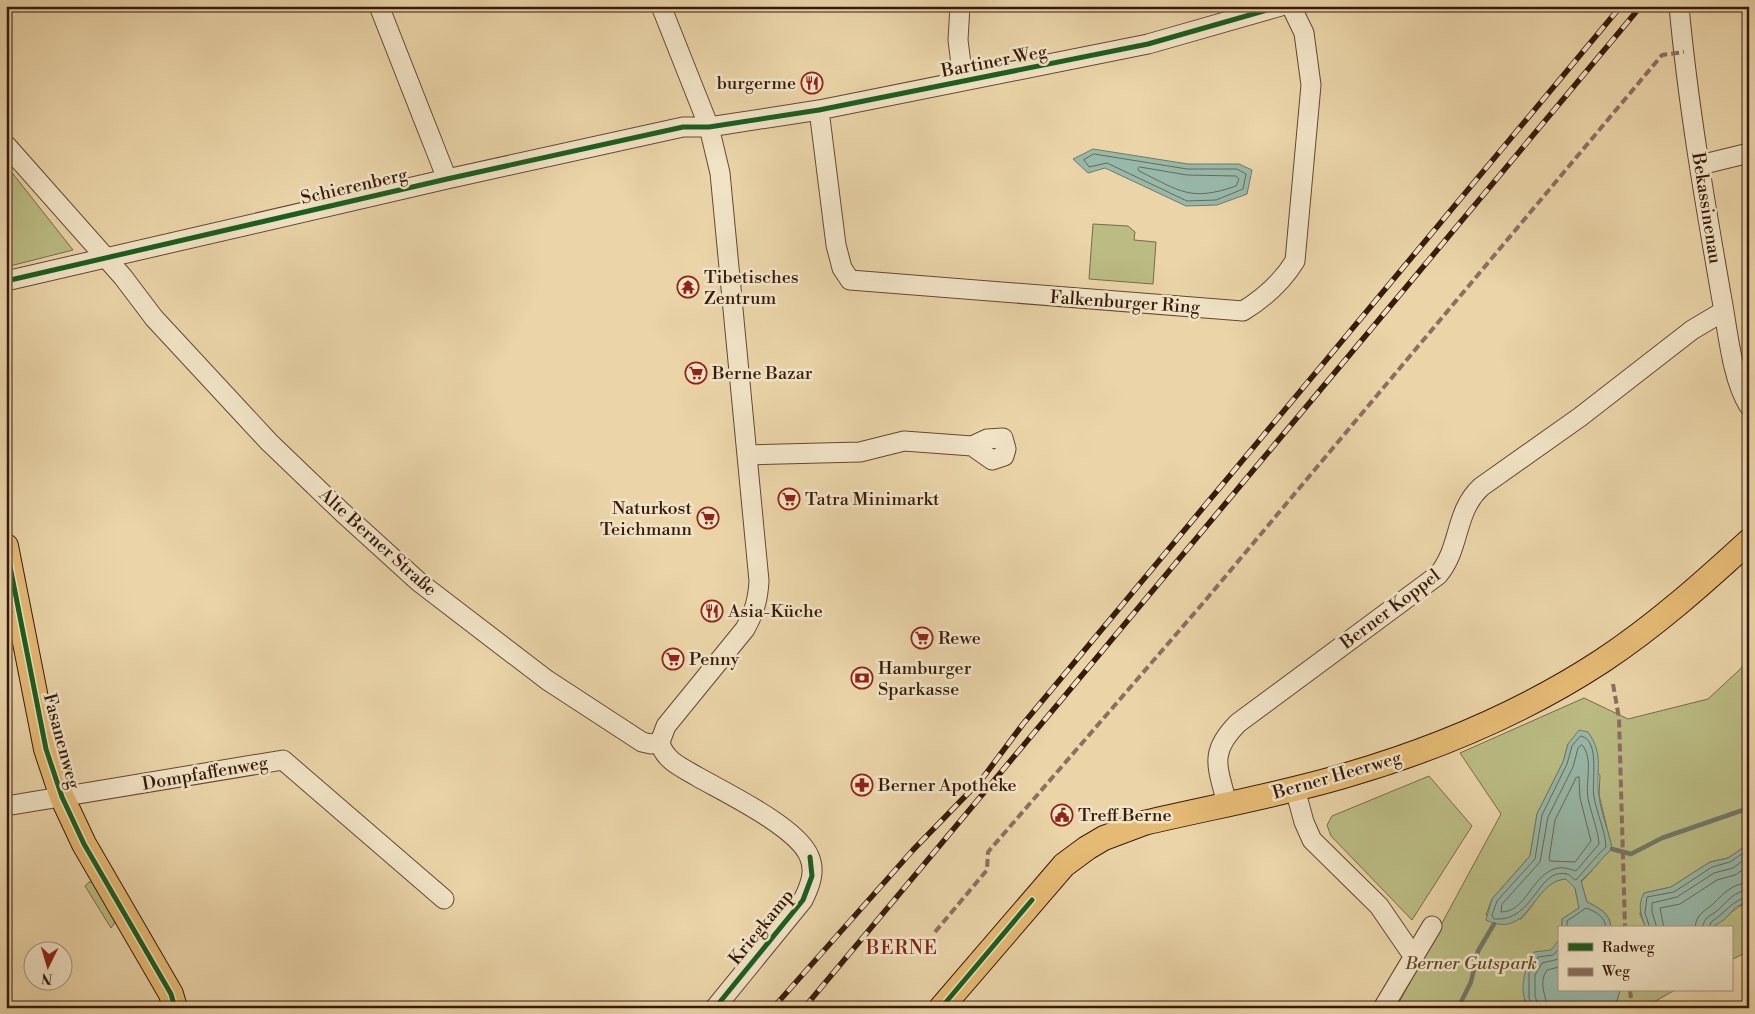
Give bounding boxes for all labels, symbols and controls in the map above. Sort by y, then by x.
street label: Bartiner Weg [938,40,1050,83]
restaurant icon: burgerme [800,71,824,95]
place label: burgerme [717,72,796,95]
street label: Bekassinenau [1686,150,1727,266]
street label: Schierenberg [299,163,410,210]
place label: Tibetisches Zentrum [704,266,799,310]
temple icon: Tibetisches Zentrum [676,275,700,299]
street label: Falkenburger Ring [1049,286,1201,319]
supermarket icon: Berne Bazar [684,361,708,385]
place label: Berne Bazar [711,362,813,385]
street label: Alte Berner Straße [313,483,441,601]
supermarket icon: Tatra Minimarkt [777,487,801,511]
place label: Tatra Minimarkt [805,488,940,511]
place label: Naturkost Teichmann [600,497,693,541]
supermarket icon: Naturkost Teichmann [696,506,720,530]
street label: Berner Koppel [1335,564,1445,655]
restaurant icon: Asia-Küche [700,599,724,623]
place label: Asia-Küche [727,600,823,623]
supermarket icon: Rewe [910,626,934,650]
place label: Rewe [938,627,981,650]
supermarket icon: Penny [661,647,685,671]
place label: Penny [689,648,740,671]
place label: Hamburger Sparkasse [878,657,972,701]
bank icon: Hamburger Sparkasse [850,666,874,690]
street label: Fasanenweg [38,691,85,792]
street label: Berner Heerweg [1269,746,1405,805]
street label: Dompfaffenweg [140,751,270,796]
pharmacy icon: Berner Apotheke [850,773,874,797]
place label: Berner Apotheke [877,774,1017,797]
public building icon: Treff Berne [1050,803,1074,827]
place label: Treff Berne [1078,804,1172,827]
street label: Kriegkamp [724,885,799,970]
legend [1558,926,1732,992]
district label: BERNE [865,936,938,960]
text: Radweg [1602,938,1655,957]
north arrow [22,942,72,992]
park label: Berner Gutspark [1404,952,1537,975]
text: Weg [1601,962,1630,981]
text: N [41,969,53,987]

